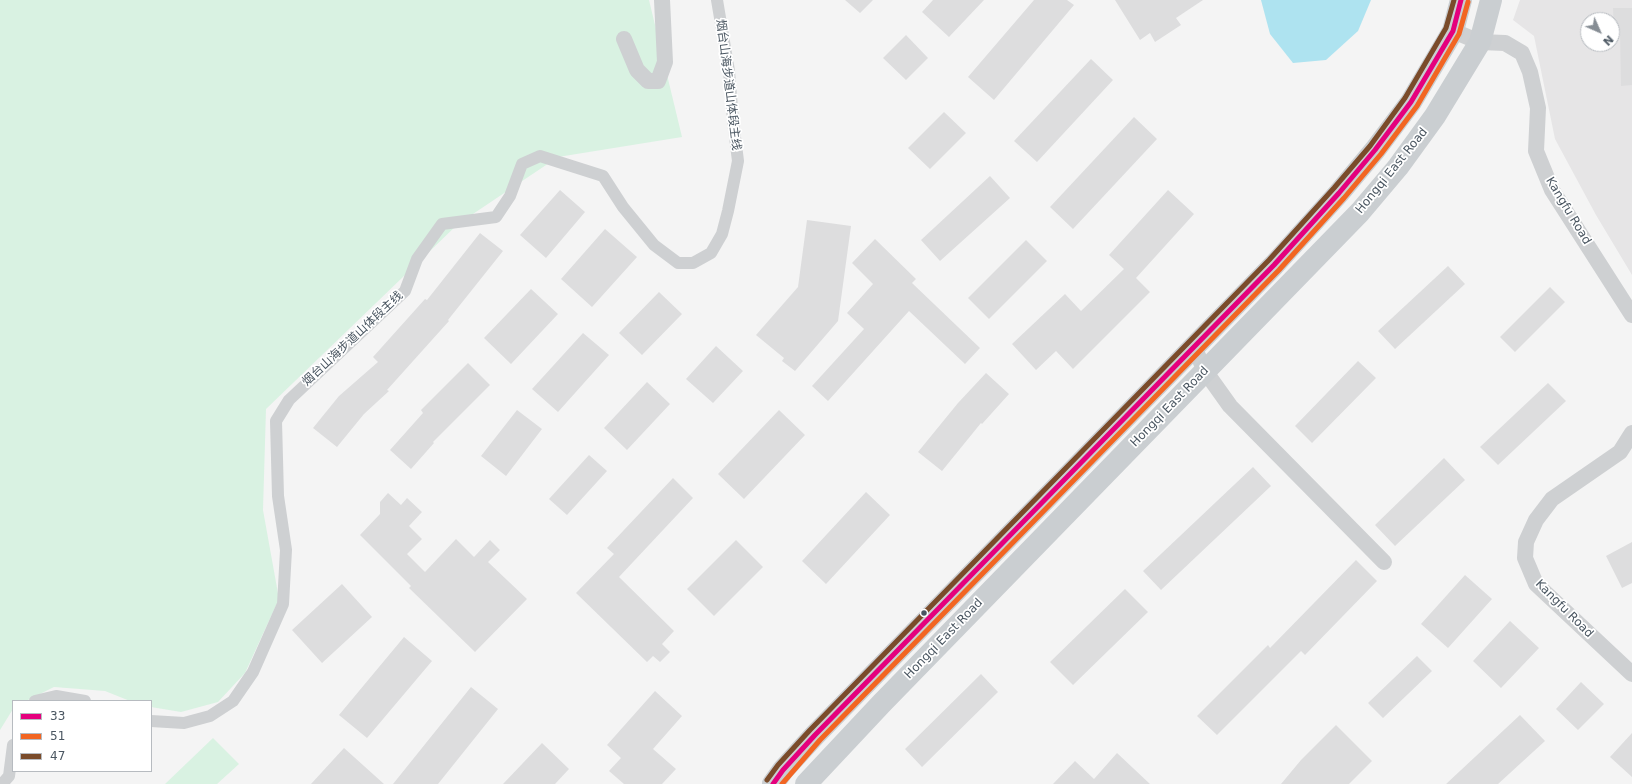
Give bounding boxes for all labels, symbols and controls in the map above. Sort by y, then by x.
north arrow [1580,12,1620,52]
street label: 烟台山海步道山体段主线 [713,19,743,151]
text: N [1600,32,1616,48]
street label: Hongqi East Road [1353,125,1431,217]
street label: Kangfu Road [1542,175,1594,247]
street label: 烟台山海步道山体段主线 [300,289,406,389]
street label: Hongqi East Road [1128,364,1212,450]
street label: Kangfu Road [1532,577,1596,641]
street label: Hongqi East Road [902,596,986,682]
unlabelled marker [919,608,929,618]
legend [12,700,152,772]
text: 33 [50,709,65,723]
text: 51 [50,729,65,743]
text: 47 [50,749,65,763]

